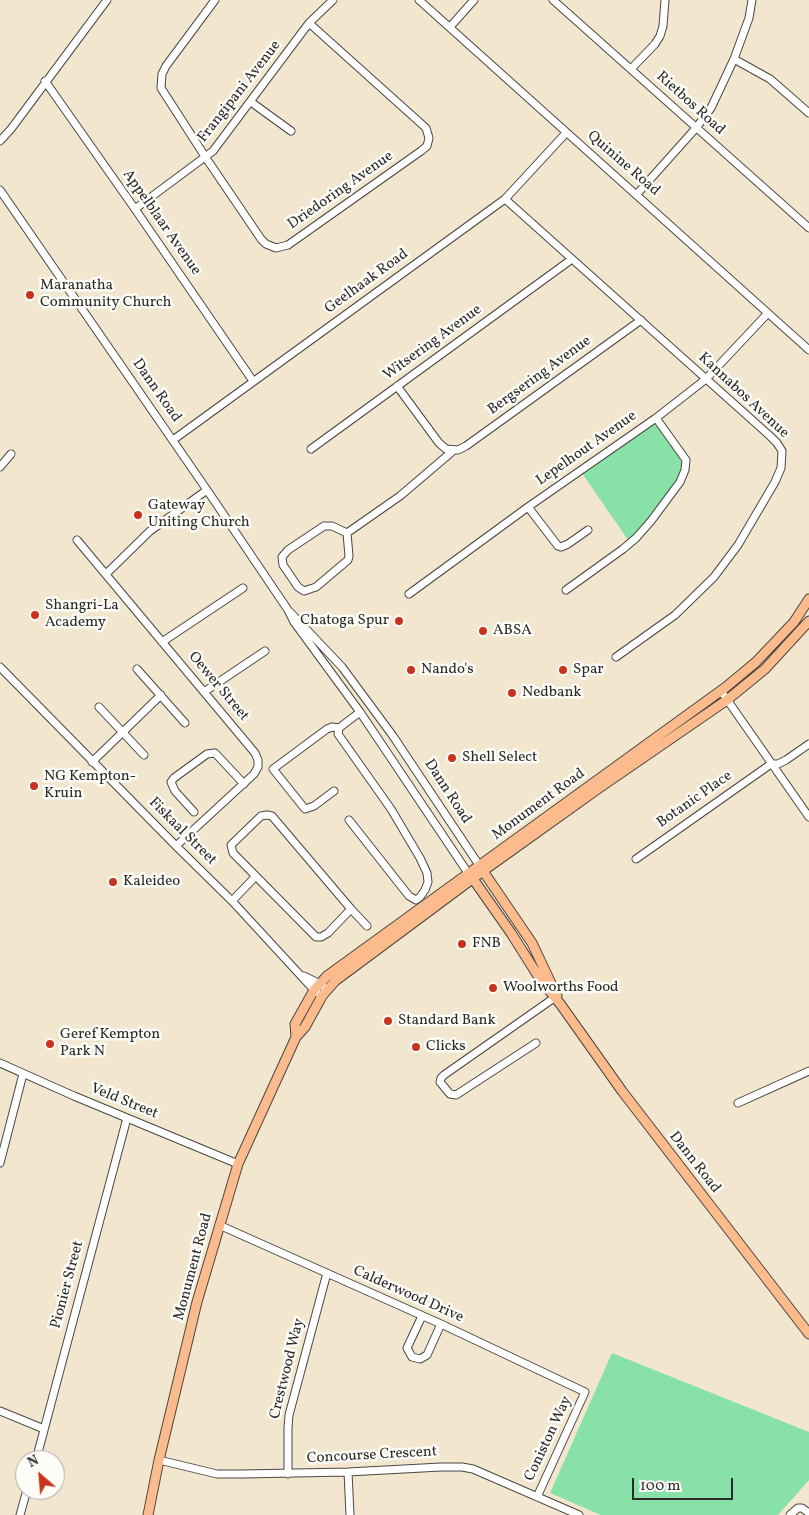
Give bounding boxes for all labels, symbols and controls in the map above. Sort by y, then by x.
street label: Frangipani Avenue [195,37,285,147]
street label: Rietbos Road [652,68,728,140]
street label: Quinine Road [583,128,663,200]
street label: Driedoring Avenue [285,148,397,234]
street label: Appelblaar Avenue [118,167,204,279]
street label: Geelhaak Road [322,246,412,318]
place label: Maranatha Community Church [40,277,171,312]
marker: Maranatha Community Church [24,289,36,301]
street label: Witsering Avenue [380,301,486,385]
street label: Bergsering Avenue [485,332,595,420]
street label: Kannabos Avenue [694,349,792,443]
street label: Dann Road [128,356,184,426]
street label: Lepelhout Avenue [533,408,641,490]
place label: Gateway Uniting Church [148,497,250,532]
marker: Gateway Uniting Church [132,509,144,521]
place label: Shangri-La Academy [45,597,119,632]
marker: Shangri-La Academy [29,609,41,621]
place label: Chatoga Spur [300,612,389,630]
marker: Chatoga Spur [393,615,405,627]
place label: ABSA [493,622,532,640]
marker: ABSA [477,625,489,637]
street label: Oewer Street [184,649,252,725]
place label: Nando's [421,661,474,679]
place label: Spar [573,661,604,679]
marker: Nando's [405,664,417,676]
marker: Spar [557,664,569,676]
place label: Nedbank [522,684,582,702]
marker: Nedbank [506,687,518,699]
place label: Shell Select [462,749,537,767]
marker: Shell Select [446,752,458,764]
street label: Dann Road [420,756,474,828]
street label: Monument Road [489,765,589,845]
street label: Botanic Place [654,767,736,833]
place label: NG Kempton- Kruin [44,768,136,803]
marker: NG Kempton- Kruin [28,780,40,792]
street label: Fiskaal Street [144,794,220,870]
place label: Kaleideo [123,873,180,891]
marker: Kaleideo [107,876,119,888]
place label: FNB [472,935,501,953]
marker: FNB [456,938,468,950]
place label: Woolworths Food [503,979,619,997]
marker: Woolworths Food [487,982,499,994]
place label: Standard Bank [398,1012,496,1030]
marker: Standard Bank [382,1015,394,1027]
place label: Geref Kempton Park N [60,1026,160,1061]
marker: Geref Kempton Park N [44,1038,56,1050]
place label: Clicks [426,1038,466,1056]
marker: Clicks [410,1041,422,1053]
street label: Veld Street [88,1080,160,1124]
street label: Dann Road [664,1129,724,1197]
street label: Monument Road [171,1211,217,1323]
street label: Pionier Street [48,1239,88,1331]
street label: Calderwood Drive [350,1263,466,1327]
street label: Crestwood Way [267,1317,309,1421]
street label: Coniston Way [521,1394,577,1484]
street label: Concourse Crescent [306,1444,438,1468]
north arrow [15,1450,65,1500]
text: N [25,1451,42,1473]
scale bar [634,1468,735,1500]
text: 100 m [640,1476,680,1497]

